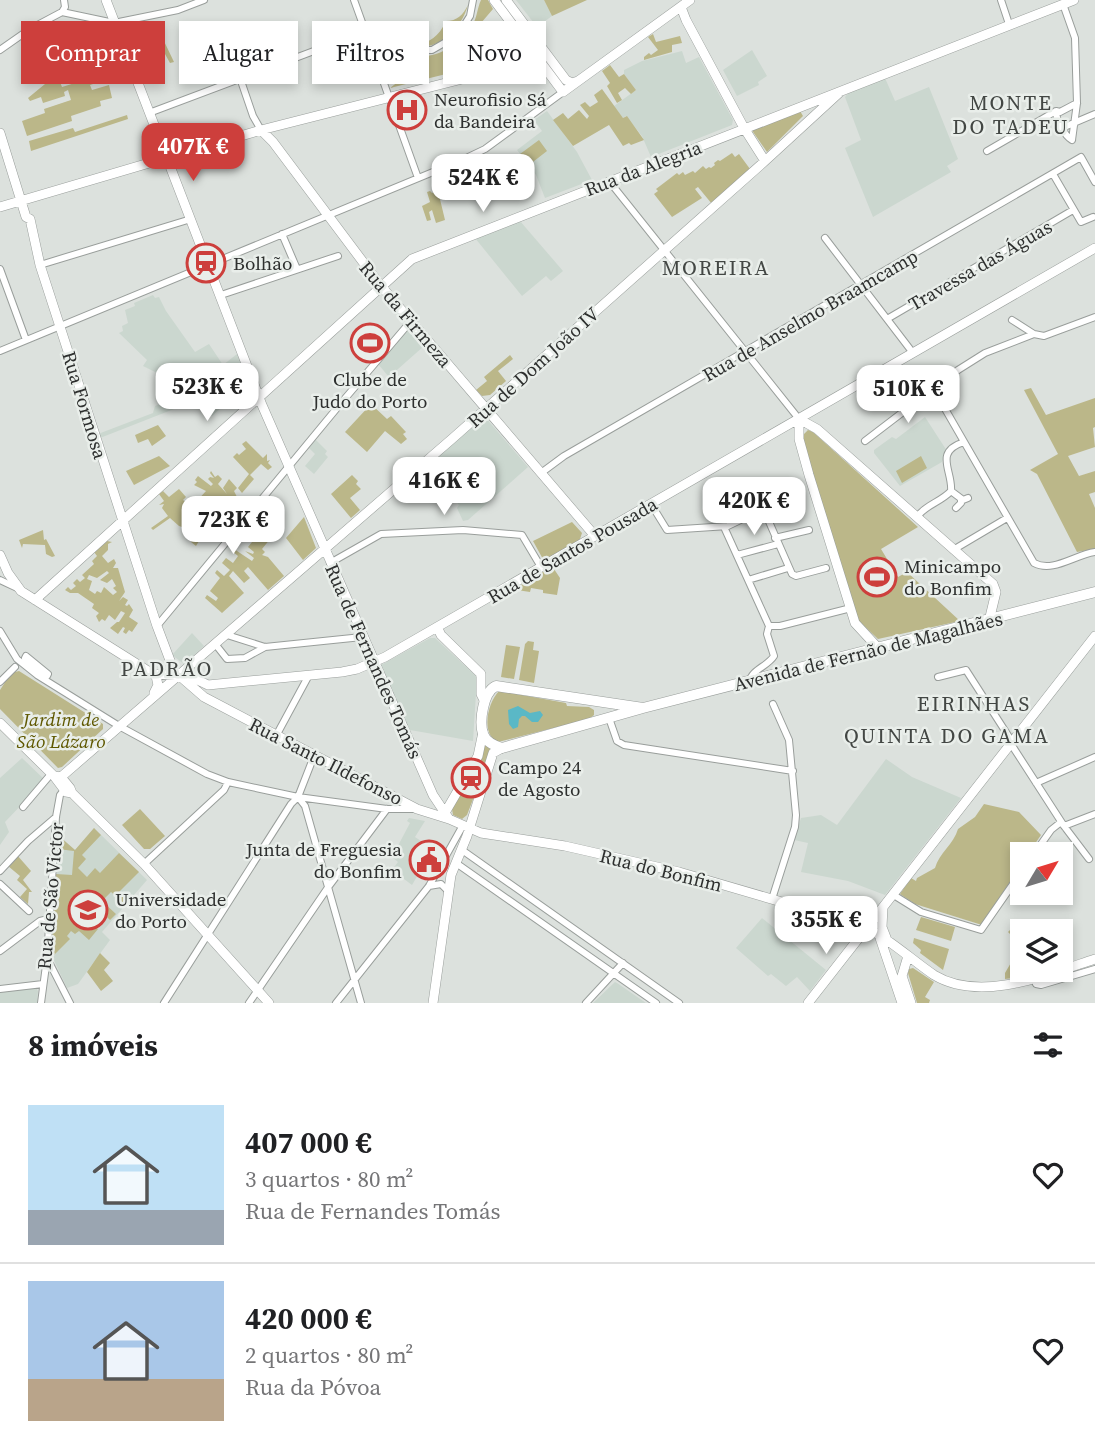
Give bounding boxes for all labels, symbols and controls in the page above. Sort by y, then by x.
chip: Comprar [21,21,165,84]
chip: Alugar [179,21,298,84]
chip: Filtros [312,21,429,84]
chip: Novo [443,21,546,84]
place label: Neurofisio Sá da Bandeira [434,86,547,134]
district label: MONTE DO TADEU [952,88,1070,141]
hospital icon: Neurofisio Sá da Bandeira [386,89,428,131]
pin: 407K € [136,124,250,183]
text: 407K € [158,130,228,162]
street label: Rua da Alegria [581,134,705,202]
pin: 524K € [426,154,540,214]
text: 524K € [448,161,518,193]
street label: Travessa das Águas [903,213,1057,317]
station icon: Bolhão [185,242,227,284]
street label: Rua de Anselmo Braamcamp [698,243,922,387]
place label: Bolhão [233,250,292,276]
district label: MOREIRA [662,253,770,282]
street label: Rua da Firmeza [354,255,458,373]
street label: Rua de Dom João IV [461,301,605,433]
sports icon: Clube de Judo do Porto [349,322,391,364]
street label: Rua Formosa [56,348,114,462]
pin: 523K € [150,364,264,423]
place label: Clube de Judo do Porto [312,366,427,414]
pin: 510K € [851,366,965,425]
text: 523K € [172,370,242,402]
text: 510K € [873,372,943,404]
pin: 416K € [387,458,501,517]
text: 416K € [409,464,479,496]
pin: 420K € [697,477,811,537]
text: 420K € [719,484,789,516]
street label: Rua de Santos Pousada [482,490,662,609]
pin: 723K € [176,496,290,556]
text: 723K € [198,503,268,535]
place label: Minicampo do Bonfim [904,553,1001,601]
sports icon: Minicampo do Bonfim [856,556,898,598]
street label: Rua de Fernandes Tomás [319,559,429,763]
street label: Avenida de Fernão de Magalhães [731,605,1005,697]
district label: PADRÃO [121,654,213,683]
district label: EIRINHAS [917,689,1031,718]
park label: Jardim de São Lázaro [17,706,105,754]
street label: Rua Santo Ildefonso [245,711,407,811]
district label: QUINTA DO GAMA [844,721,1050,750]
place label: Campo 24 de Agosto [498,754,582,802]
station icon: Campo 24 de Agosto [450,757,492,799]
street label: Rua de São Victor [31,821,69,971]
place label: Junta de Freguesia do Bonfim [245,836,402,884]
public building icon: Junta de Freguesia do Bonfim [408,839,450,881]
street label: Rua do Bonfim [597,842,725,898]
north arrow [1010,842,1073,905]
map controls [1010,842,1073,982]
place label: Universidade do Porto [115,886,227,934]
school or university icon: Universidade do Porto [67,889,109,931]
pin: 355K € [769,897,883,956]
text: 355K € [791,903,861,935]
button: layers [1010,919,1073,982]
text: 8 imóveis [28,1025,158,1066]
icon: filters [1029,1026,1067,1064]
text: 407 000 € [245,1122,372,1163]
icon: home [84,1133,168,1217]
icon: heart [1029,1156,1067,1194]
text: 3 quartos · 80 m² [245,1163,414,1195]
text: Rua de Fernandes Tomás [245,1195,501,1227]
text: 420 000 € [245,1298,372,1339]
icon: home [84,1309,168,1393]
icon: heart [1029,1332,1067,1370]
text: 2 quartos · 80 m² [245,1339,414,1371]
text: Rua da Póvoa [245,1371,381,1403]

